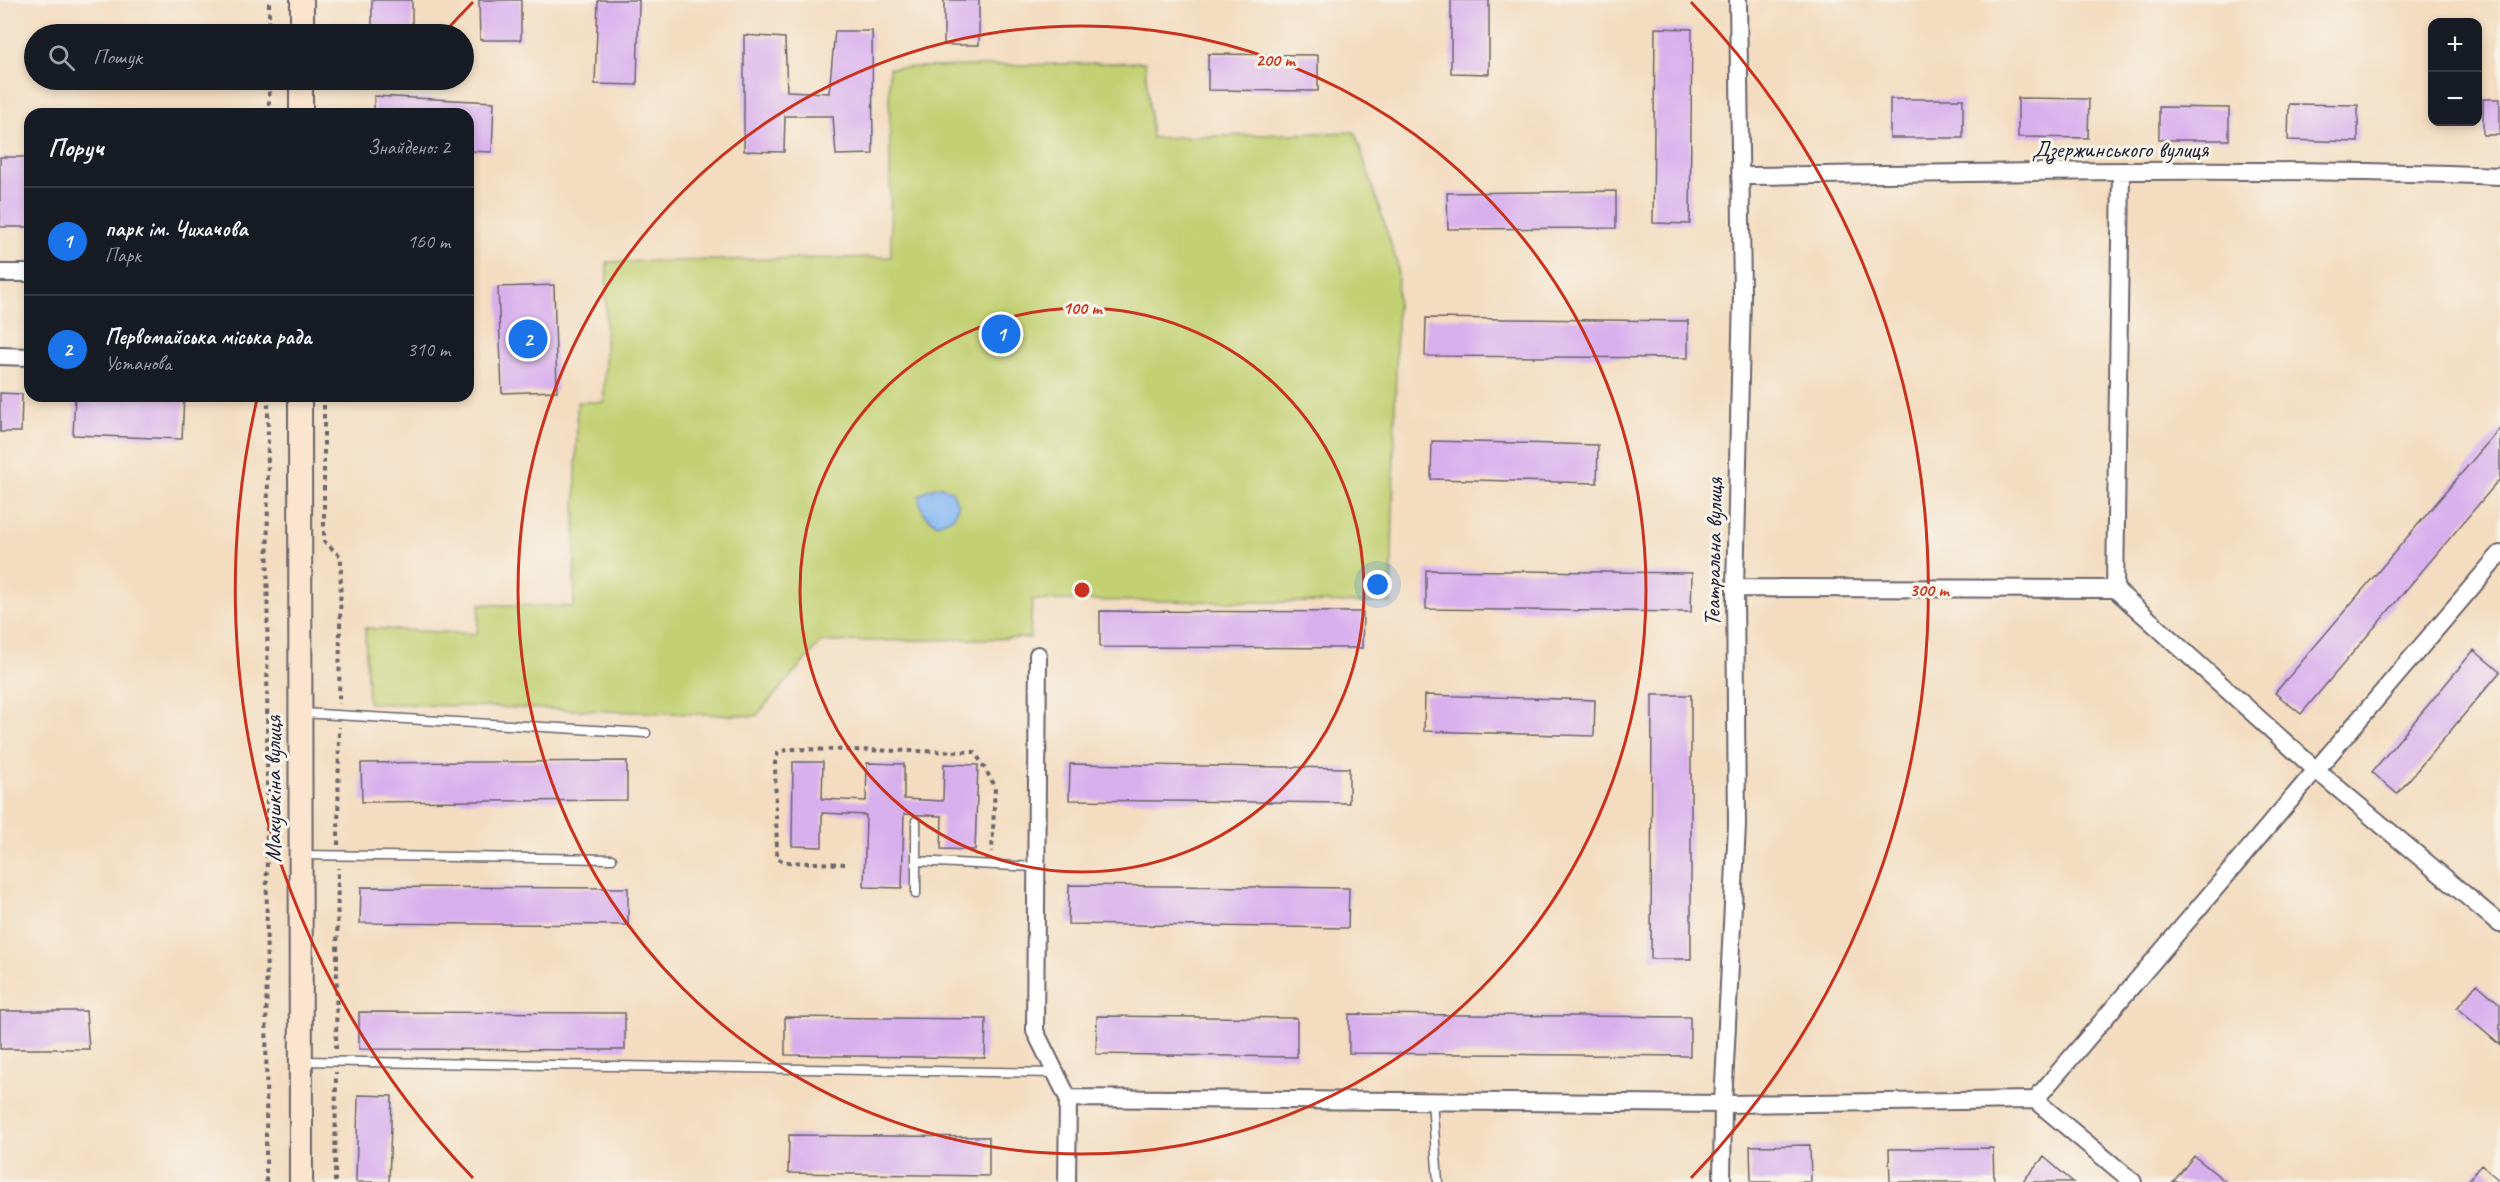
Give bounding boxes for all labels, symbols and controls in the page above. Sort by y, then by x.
map controls [2428,18,2482,126]
button: + [2428,18,2482,72]
search box [24,24,474,90]
icon: search [45,41,78,74]
text: Пошук [93,43,142,71]
text: 200 m [1256,49,1296,71]
button: − [2428,72,2482,126]
text: Поруч [48,131,104,164]
street label: Дзержинського вулиця [2032,134,2210,165]
text: Знайдено: 2 [368,135,450,160]
text: парк ім. Чихачова [105,215,247,243]
text: 1 [63,229,72,254]
text: 160 m [407,229,450,254]
text: Парк [105,243,141,268]
text: 100 m [1063,297,1103,319]
pin: 1 [982,312,1020,356]
pin: 2 [508,316,548,362]
text: Первомайська міська рада [105,323,311,351]
text: 2 [63,337,72,362]
text: 310 m [407,337,450,362]
text: Установа [105,351,172,376]
street label: Театральна вулиця [1697,476,1729,627]
your location [1363,570,1392,599]
text: 300 m [1910,579,1950,601]
centre of rings [1072,580,1092,600]
street label: Макушкіна вулиця [258,714,288,863]

